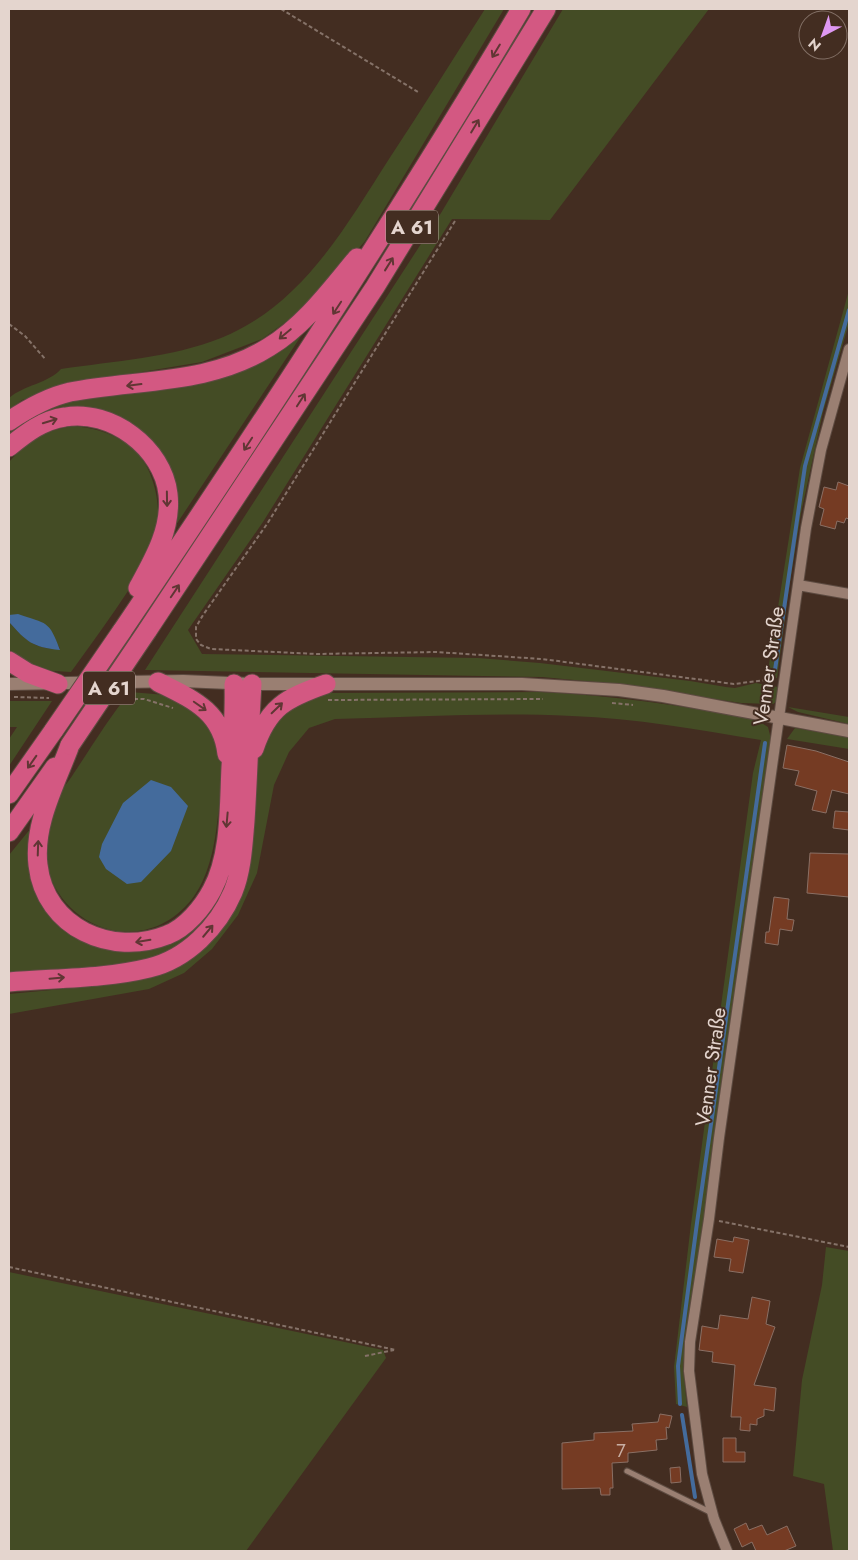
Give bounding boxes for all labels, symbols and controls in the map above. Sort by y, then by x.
north arrow [798,10,848,60]
text: N [804,34,825,56]
one-way arrow [491,43,501,57]
one-way arrow [470,120,480,134]
road number: A 61 [386,210,438,243]
one-way arrow [384,257,394,271]
one-way arrow [331,300,341,314]
one-way arrow [279,328,292,340]
one-way arrow [126,380,142,390]
one-way arrow [296,394,306,408]
one-way arrow [41,416,57,426]
one-way arrow [243,437,253,451]
one-way arrow [162,490,172,507]
one-way arrow [170,584,180,598]
street label: Venner Straße [746,605,792,727]
road number: A 61 [83,671,135,704]
one-way arrow [193,701,207,711]
one-way arrow [271,703,283,715]
one-way arrow [26,755,37,768]
one-way arrow [223,811,232,827]
one-way arrow [33,841,43,857]
one-way arrow [202,925,213,938]
one-way arrow [135,936,151,946]
one-way arrow [49,973,65,982]
street label: Venner Straße [688,1006,734,1128]
house number: 7 [616,1438,626,1464]

